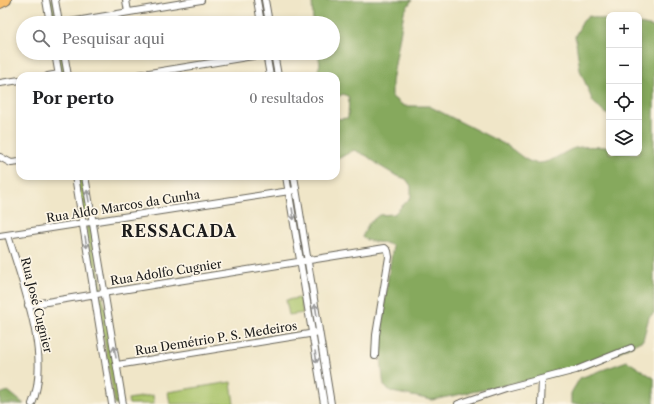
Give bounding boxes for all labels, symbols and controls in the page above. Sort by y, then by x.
map controls [606,12,642,156]
button: + [606,12,642,48]
search box [16,16,340,60]
icon: search [30,27,52,49]
text: Pesquisar aqui [62,29,165,48]
button: − [606,48,642,84]
button: locate [606,84,642,120]
text: Por perto [32,88,114,108]
text: 0 resultados [249,90,324,106]
button: layers [606,120,642,156]
street label: Rua Aldo Marcos da Cunha [45,186,202,226]
one-way arrow [84,190,92,203]
one-way arrow [289,208,297,221]
district label: RESSACADA [121,221,237,241]
one-way arrow [82,235,90,248]
street label: Rua José Cugnier [18,256,56,354]
street label: Rua Adolfo Cugnier [109,256,223,288]
one-way arrow [312,304,320,317]
street label: Rua Demétrio P. S. Medeiros [134,318,298,358]
one-way arrow [110,346,118,359]
one-way arrow [312,350,320,363]

